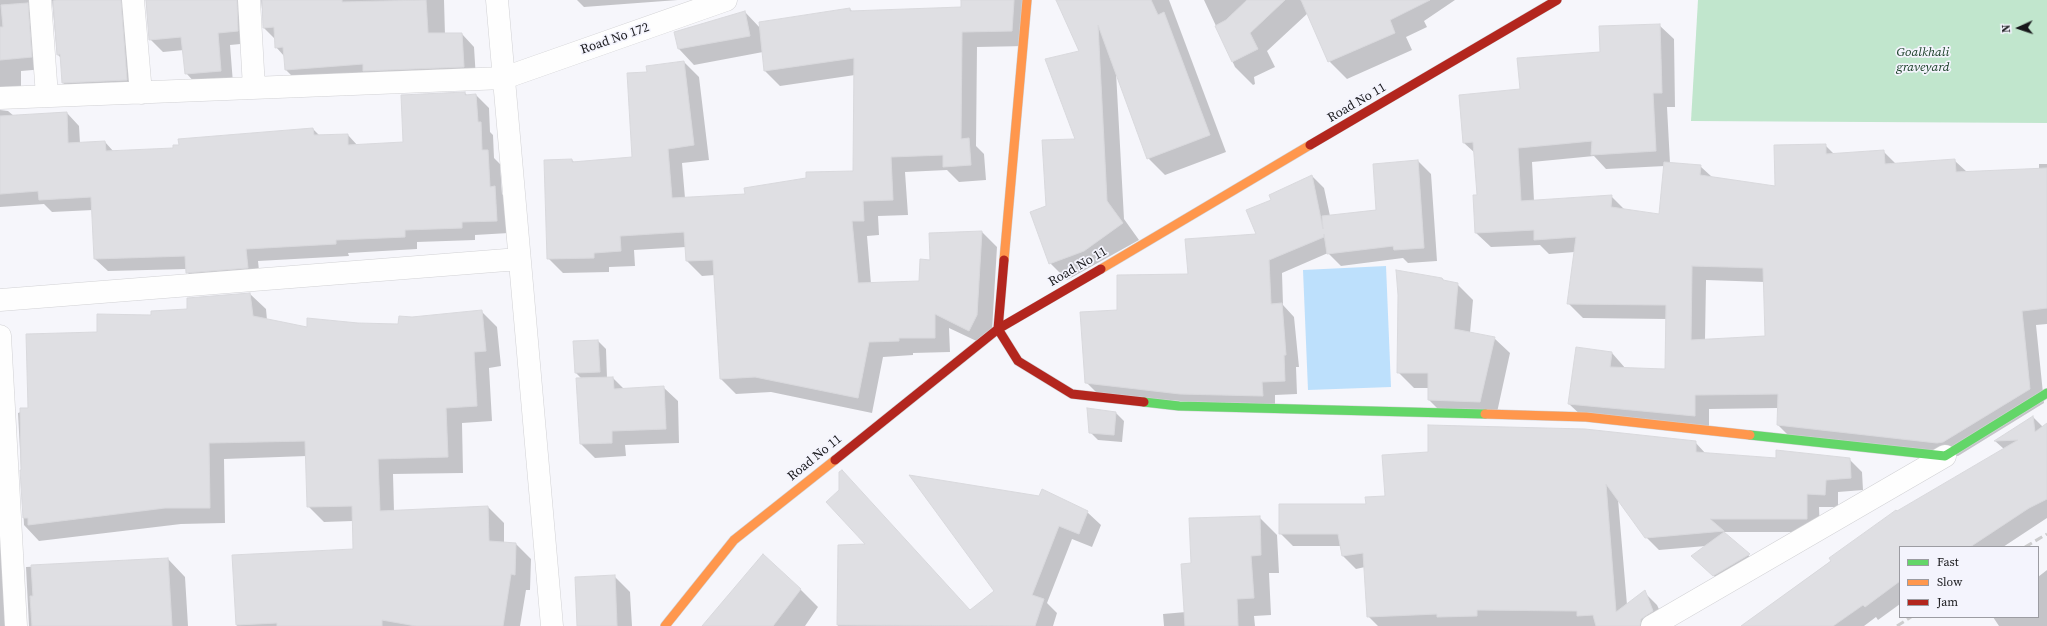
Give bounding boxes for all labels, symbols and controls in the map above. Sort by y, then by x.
north arrow [1999,8,2039,48]
street label: Road No 172 [579,20,651,58]
text: N [1999,24,2014,33]
park label: Goalkhali graveyard [1896,45,1950,76]
street label: Road No 11 [1325,80,1389,126]
street label: Road No 11 [1046,244,1110,290]
street label: Road No 11 [785,431,845,485]
legend [1899,546,2039,618]
text: Fast [1937,554,1959,570]
text: Slow [1937,574,1962,590]
text: Jam [1937,594,1958,610]

